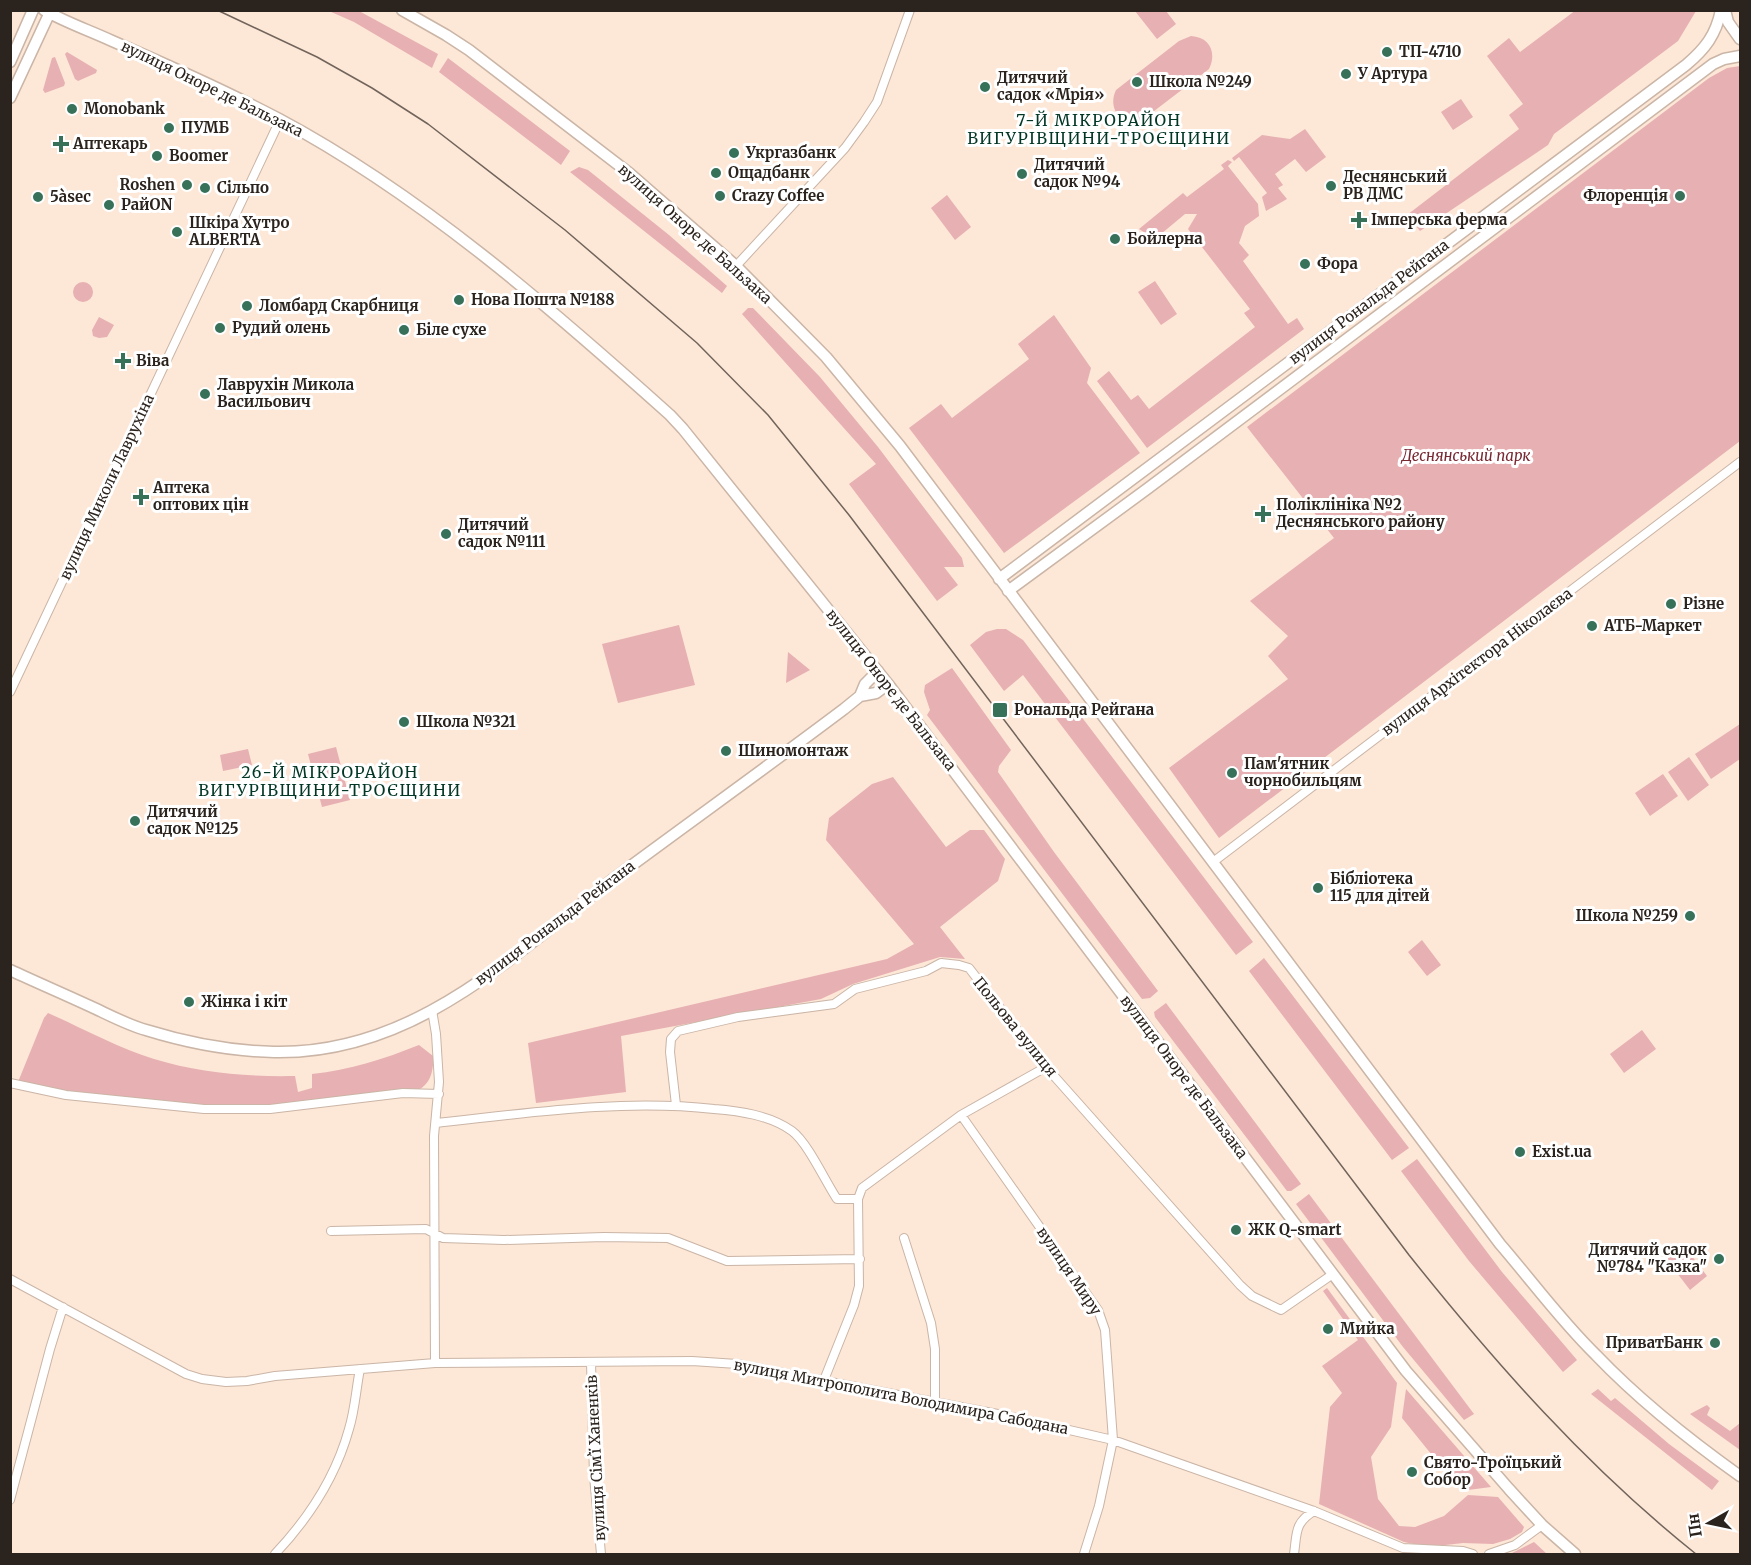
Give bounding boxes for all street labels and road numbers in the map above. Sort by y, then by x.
street label: вулиця Оноре де Бальзака [118,36,306,141]
street label: вулиця Оноре де Бальзака [615,160,776,308]
street label: вулиця Рональда Рейгана [1285,235,1452,368]
street label: вулиця Миколи Лаврухіна [55,391,158,583]
street label: вулиця Архітектора Ніколаєва [1378,584,1576,740]
street label: вулиця Оноре де Бальзака [822,605,960,774]
street label: вулиця Рональда Рейгана [471,856,638,989]
street label: Польова вулиця [969,973,1061,1080]
street label: вулиця Оноре де Бальзака [1117,991,1252,1162]
street label: вулиця Миру [1033,1223,1106,1319]
street label: вулиця Митрополита Володимира Сабодана [732,1355,1070,1438]
street label: вулиця Сімʼї Ханенків [582,1374,609,1542]

